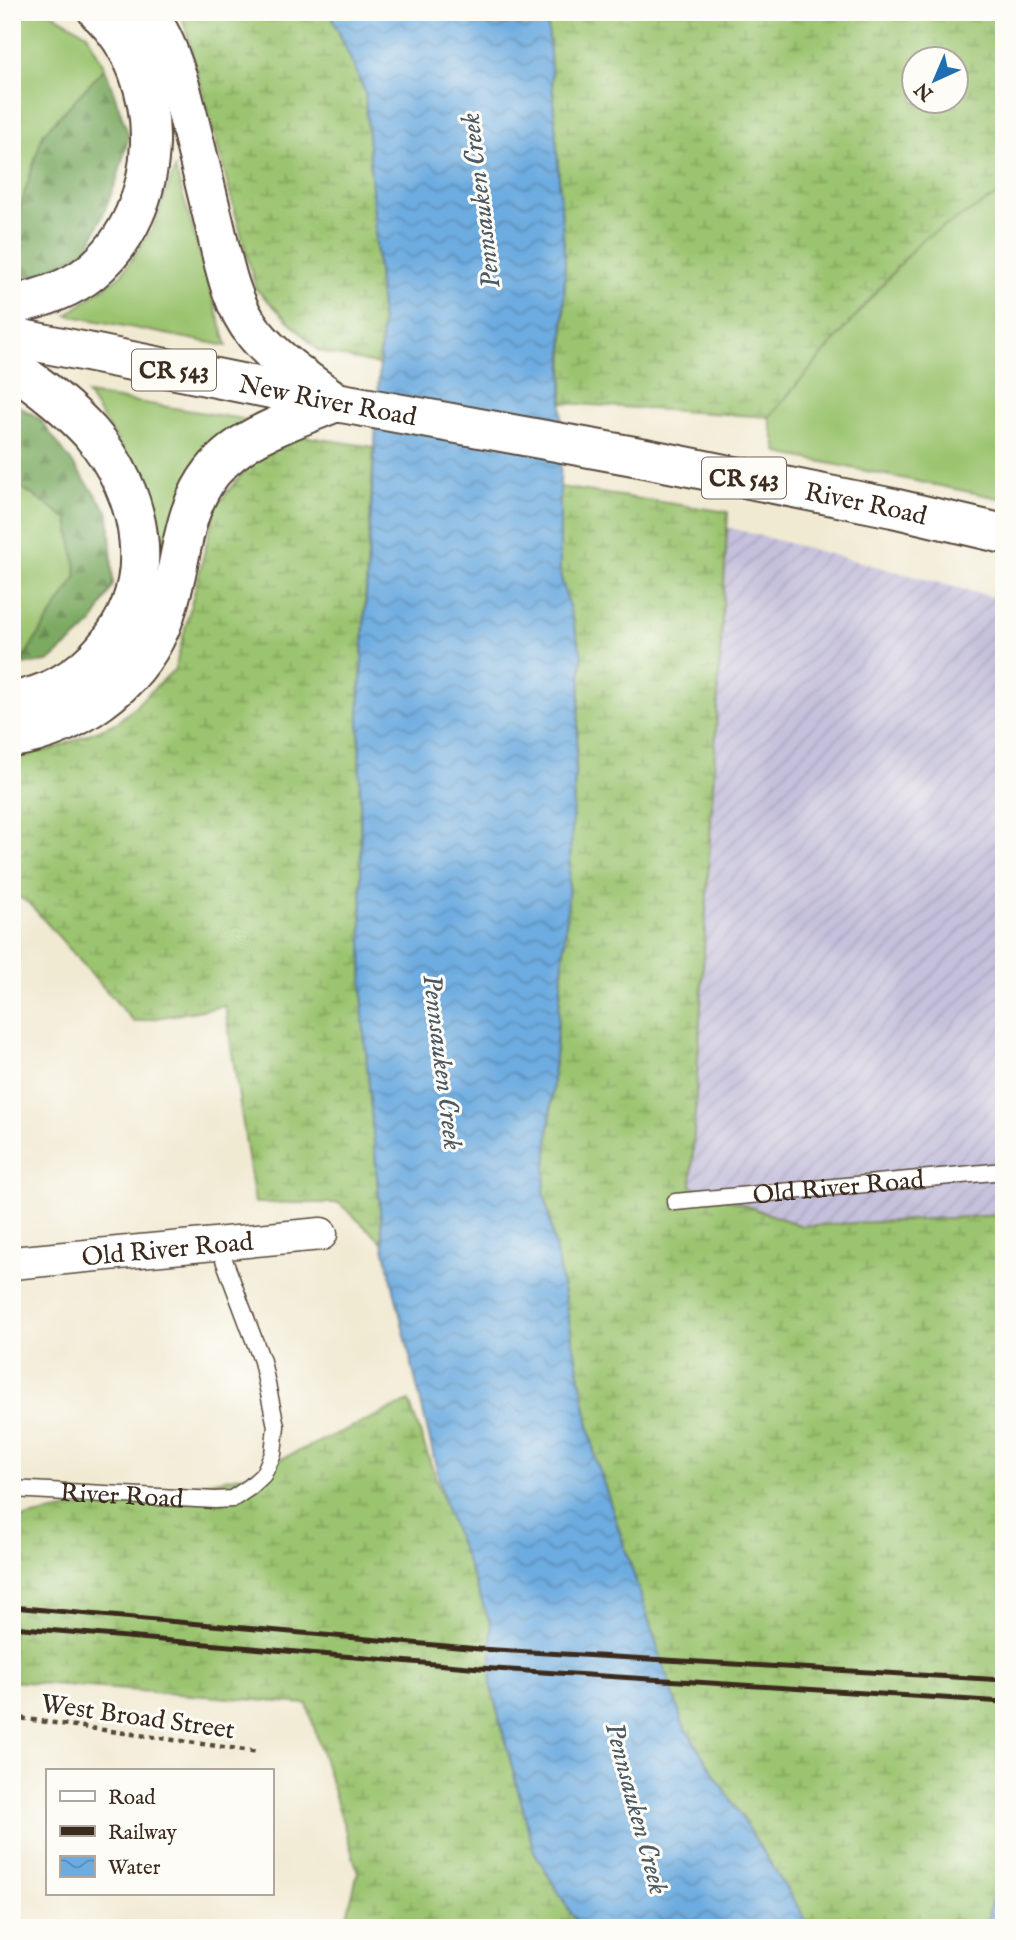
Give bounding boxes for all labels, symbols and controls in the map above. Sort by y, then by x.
north arrow [900,46,970,116]
text: N [910,76,940,106]
water label: Pennsauken Creek [453,111,510,291]
road number: CR 543 [132,349,216,390]
street label: New River Road [236,368,419,434]
road number: CR 543 [702,458,786,499]
street label: River Road [802,476,930,533]
water label: Pennsauken Creek [413,972,470,1152]
street label: Old River Road [751,1164,926,1213]
street label: Old River Road [80,1225,255,1274]
street label: River Road [59,1477,185,1516]
street label: West Broad Street [39,1688,237,1747]
water label: Pennsauken Creek [596,1719,675,1899]
legend [46,1769,273,1895]
text: Road [108,1785,156,1812]
text: Railway [108,1820,178,1847]
text: Water [108,1855,161,1882]

